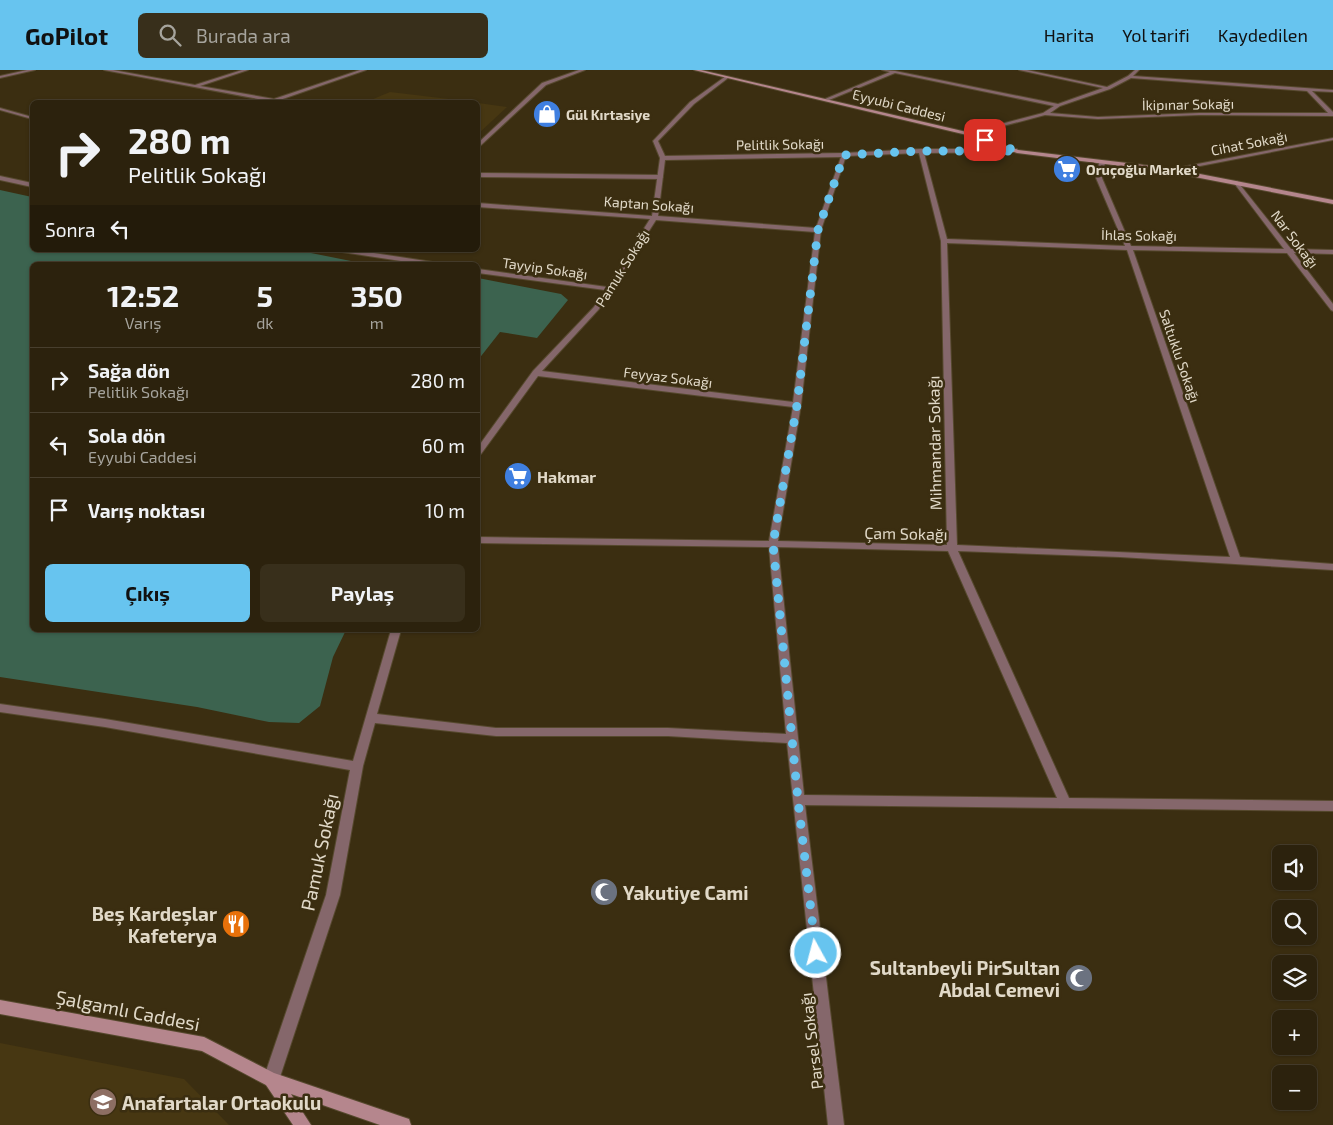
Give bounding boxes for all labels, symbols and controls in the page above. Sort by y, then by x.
search box [138,13,488,58]
text: GoPilot [25,21,108,50]
icon: search [156,21,184,49]
text: Burada ara [196,24,291,47]
text: Harita [1044,24,1094,46]
text: Yol tarifi [1122,24,1190,46]
text: Kaydedilen [1218,24,1308,46]
street label: Eyyubi Caddesi [851,85,947,125]
street label: İkipınar Sokağı [1142,95,1234,113]
shop icon: Gül Kırtasiye [532,99,562,129]
place label: Gül Kırtasiye [566,106,650,123]
text: 280 m [128,119,231,161]
pin [964,119,1006,161]
icon: right [45,120,110,185]
icon: arrive [971,126,999,154]
street label: Cihat Sokağı [1209,127,1289,159]
street label: Pelitlik Sokağı [736,135,824,153]
supermarket icon: Oruçoğlu Market [1052,154,1082,184]
text: Pelitlik Sokağı [128,161,267,187]
place label: Oruçoğlu Market [1086,161,1197,179]
street label: Kaptan Sokağı [603,192,695,216]
street label: Nar Sokağı [1268,207,1322,271]
icon: left [106,215,134,243]
text: Sonra [45,218,96,241]
street label: Pamuk Sokağı [591,226,653,310]
street label: İhlas Sokağı [1101,226,1177,244]
street label: Tayyip Sokağı [501,254,589,282]
text: 12:52 [107,277,179,313]
text: 5 [257,277,273,313]
text: 350 [350,277,403,313]
street label: Saltuklu Sokağı [1156,307,1204,405]
text: Varış [125,313,161,332]
text: dk [256,313,273,332]
text: m [370,313,384,332]
text: Sağa dön [88,359,170,382]
street label: Feyyaz Sokağı [623,363,713,391]
icon: right [45,366,73,394]
text: 280 m [410,369,465,392]
street label: Mihmandar Sokağı [923,375,945,511]
text: Pelitlik Sokağı [88,382,189,401]
text: Sola dön [88,424,165,447]
icon: left [45,431,73,459]
text: 60 m [422,434,465,457]
text: Eyyubi Caddesi [88,447,197,466]
supermarket icon: Hakmar [503,461,533,491]
place label: Hakmar [537,467,596,486]
icon: arrive [45,496,73,524]
text: Varış noktası [88,499,205,522]
text: 10 m [425,499,465,522]
street label: Çam Sokağı [864,523,948,544]
button: Çıkış [45,564,250,622]
button: Paylaş [260,564,465,622]
street label: Pamuk Sokağı [295,791,343,913]
map controls [1272,845,1317,1110]
button: sound [1272,845,1317,890]
mosque icon: Yakutiye Cami [589,877,619,907]
place label: Yakutiye Cami [623,881,749,905]
button: search [1272,900,1317,945]
place label: Beş Kardeşlar Kafeterya [92,902,217,948]
restaurant icon: Beş Kardeşlar Kafeterya [221,909,251,939]
position arrow [789,926,841,978]
button: layers [1272,955,1317,1000]
place label: Sultanbeyli PirSultan Abdal Cemevi [870,956,1060,1001]
mosque icon: Sultanbeyli PirSultan Abdal Cemevi [1064,963,1094,993]
street label: Şalgamlı Caddesi [54,985,202,1036]
street label: Parsel Sokağı [796,992,826,1090]
button: + [1272,1010,1317,1055]
button: − [1272,1065,1317,1110]
school or university icon: Anafartalar Ortaokulu [88,1087,118,1117]
place label: Anafartalar Ortaokulu [122,1091,321,1114]

